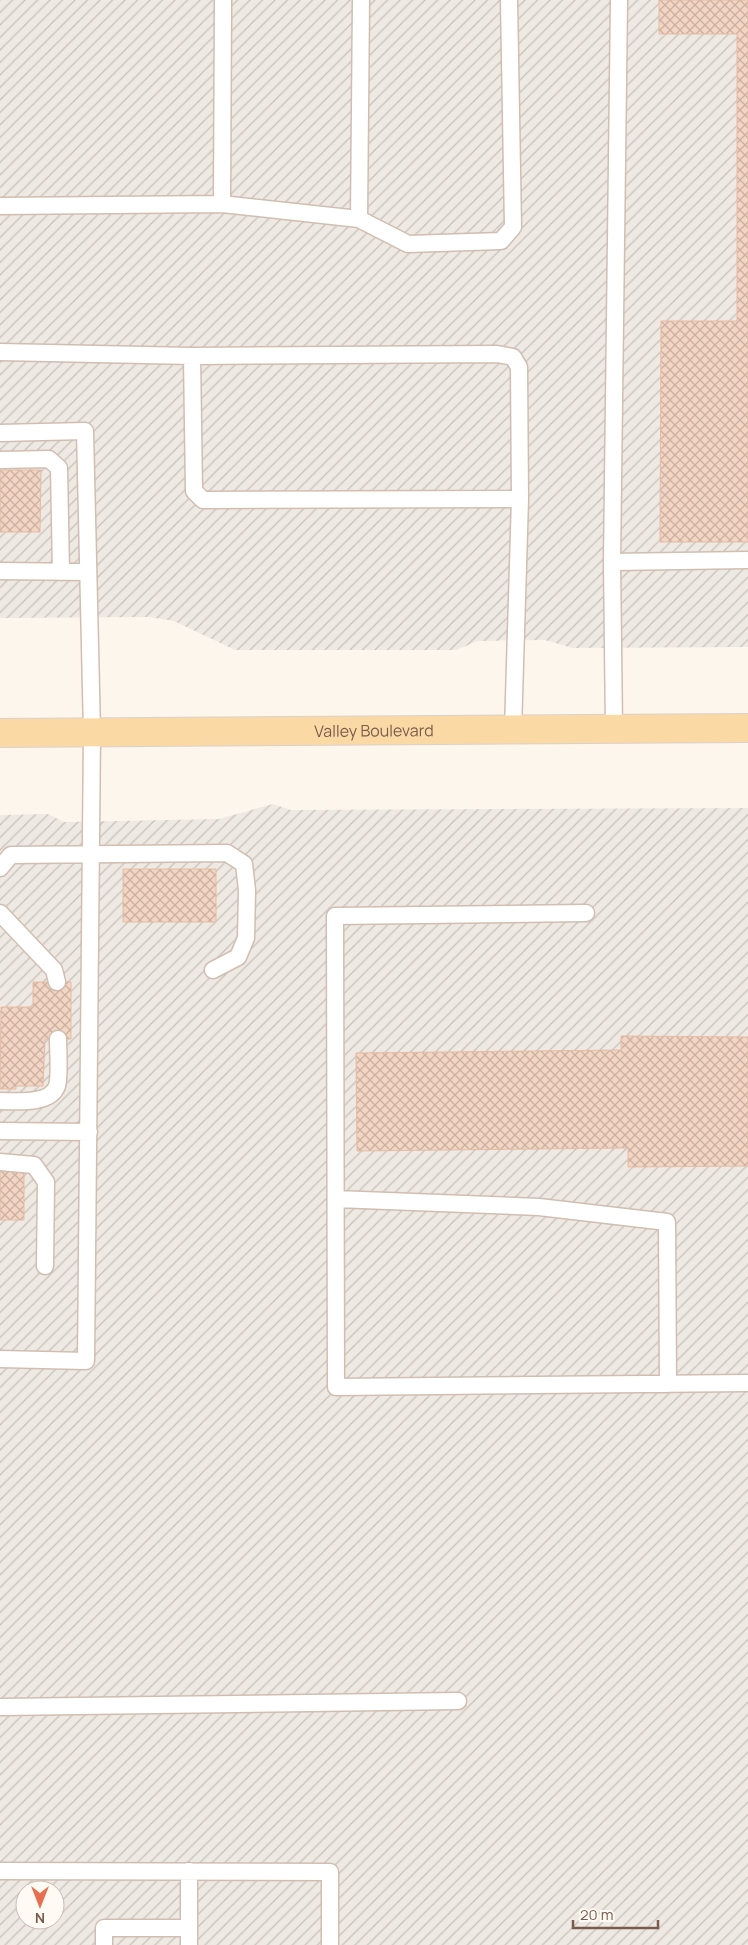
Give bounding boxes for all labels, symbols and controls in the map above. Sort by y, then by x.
street label: Valley Boulevard [314,719,434,742]
north arrow [15,1880,65,1930]
scale bar [573,1898,658,1930]
text: 20 m [580,1904,613,1925]
text: N [35,1909,45,1928]

